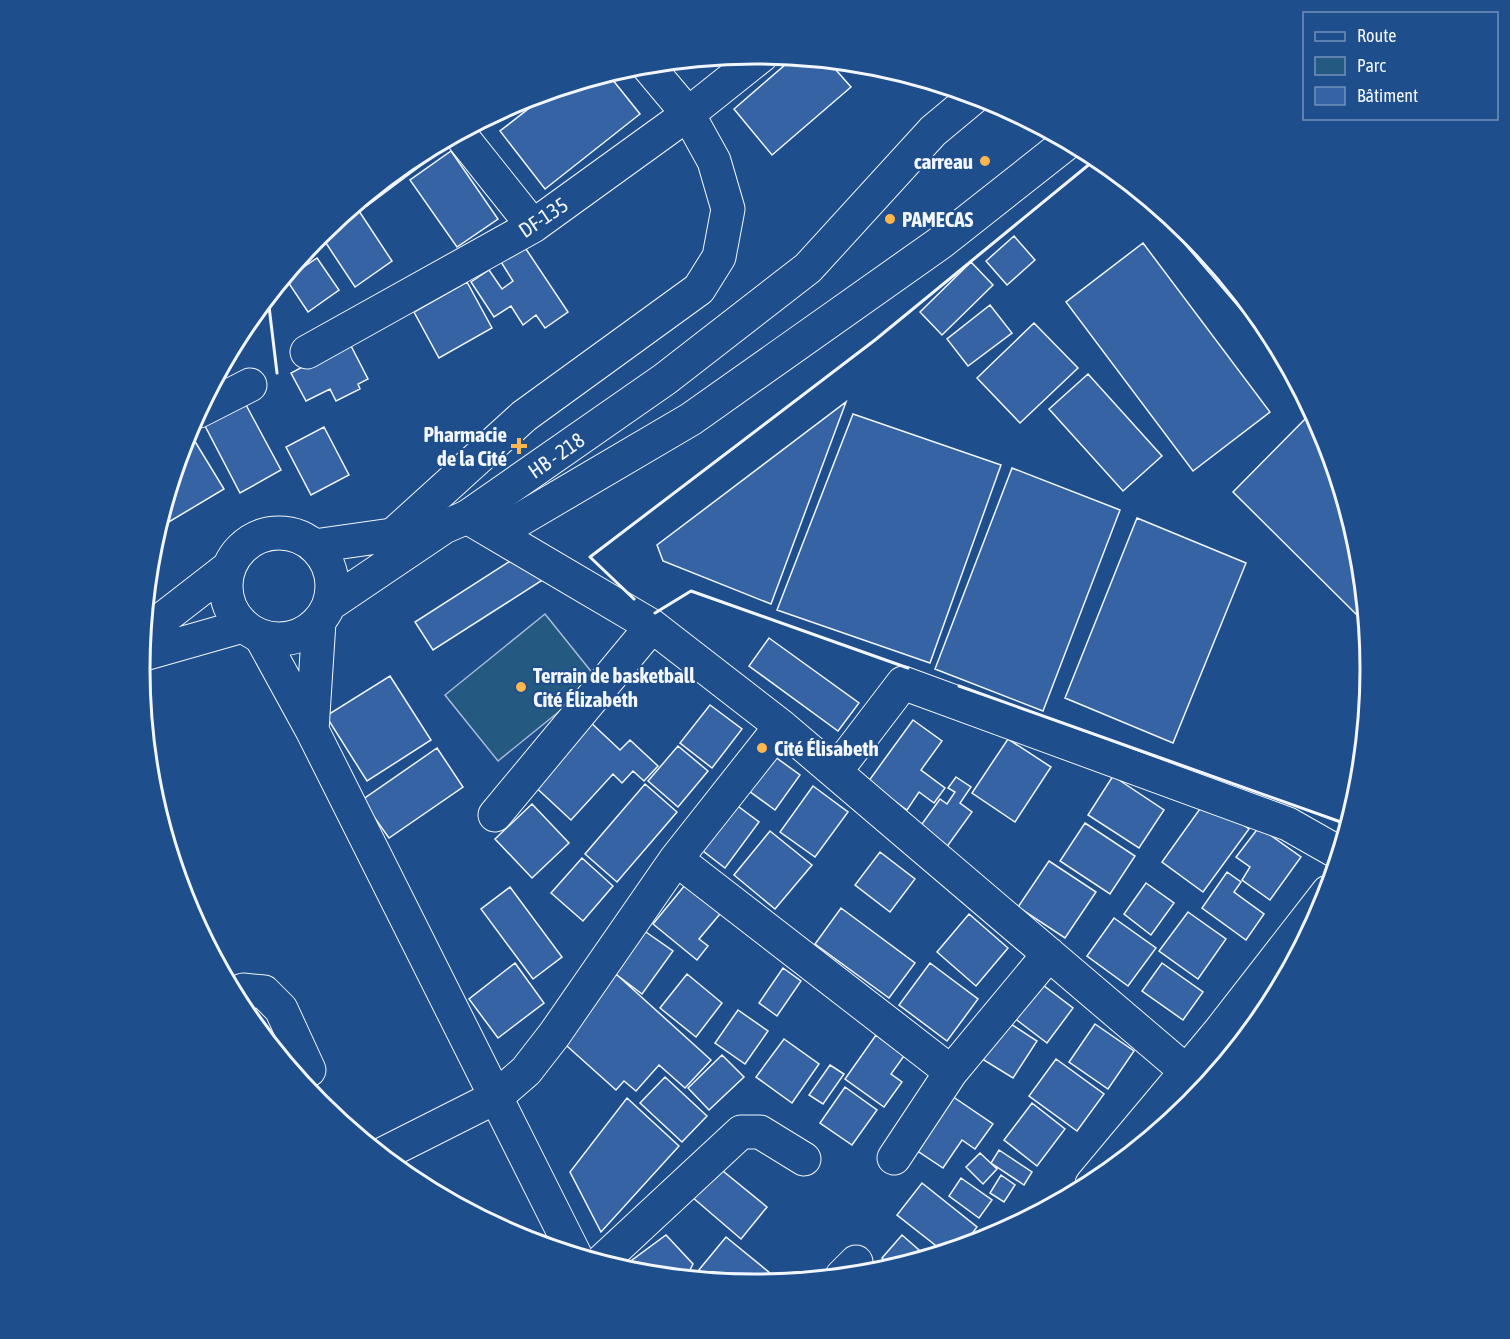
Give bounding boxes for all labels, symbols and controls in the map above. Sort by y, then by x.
legend [1303,12,1498,120]
text: Route [1357,25,1396,46]
text: Parc [1357,55,1386,76]
text: Bâtiment [1357,85,1418,106]
place label: carreau [914,149,973,173]
marker: carreau [978,154,992,168]
street label: DF-135 [514,192,572,242]
place label: PAMECAS [902,207,973,231]
marker: PAMECAS [883,212,897,226]
place label: Pharmacie de la Cité [424,422,507,470]
street label: HB - 218 [523,427,589,483]
marker: Pharmacie de la Cité [512,439,526,453]
place label: Terrain de basketball Cité Élizabeth [533,663,695,711]
marker: Terrain de basketball Cité Élizabeth [514,680,528,694]
place label: Cité Élisabeth [774,736,879,760]
marker: Cité Élisabeth [755,741,769,755]

